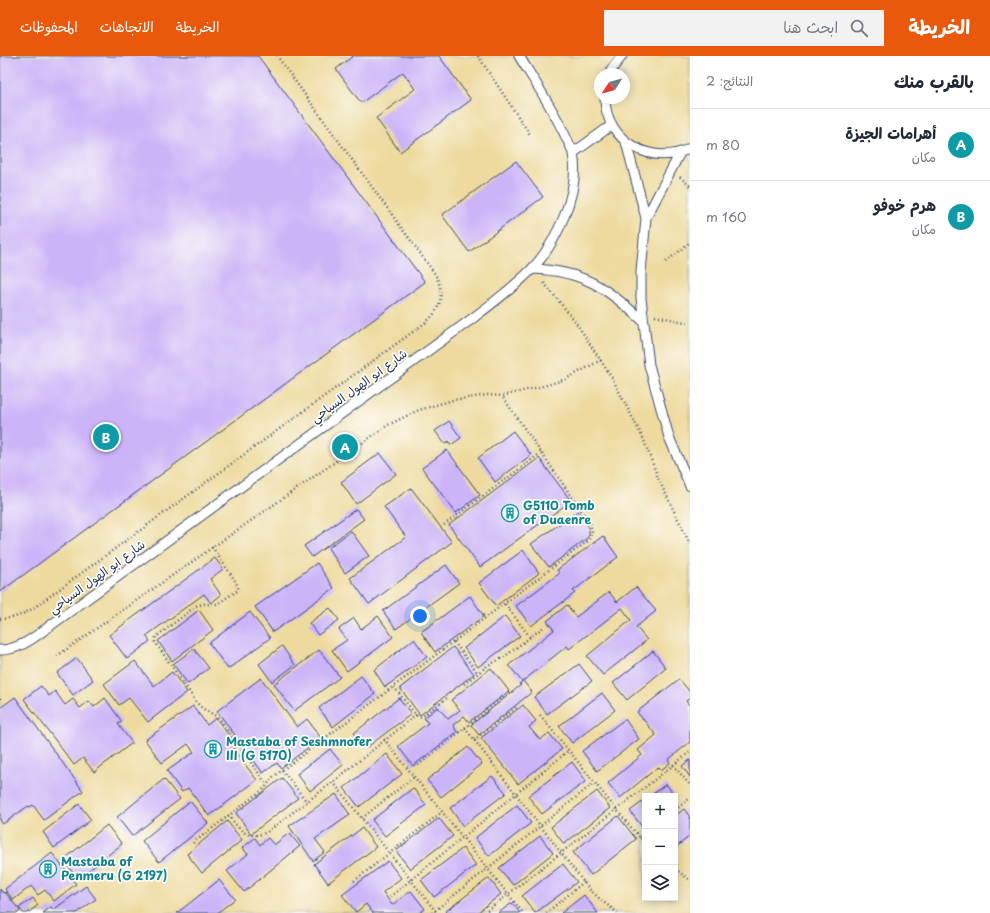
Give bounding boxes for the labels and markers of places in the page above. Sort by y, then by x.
pin: B [93,422,119,452]
pin: A [332,432,358,462]
place label: G5110 Tomb of Duaenre [523,496,594,528]
building icon: G5110 Tomb of Duaenre [500,503,520,523]
place label: Mastaba of Seshmnofer III (G 5170) [226,732,373,764]
building icon: Mastaba of Seshmnofer III (G 5170) [203,739,223,759]
place label: Mastaba of Penmeru (G 2197) [61,852,167,884]
building icon: Mastaba of Penmeru (G 2197) [38,859,58,879]

